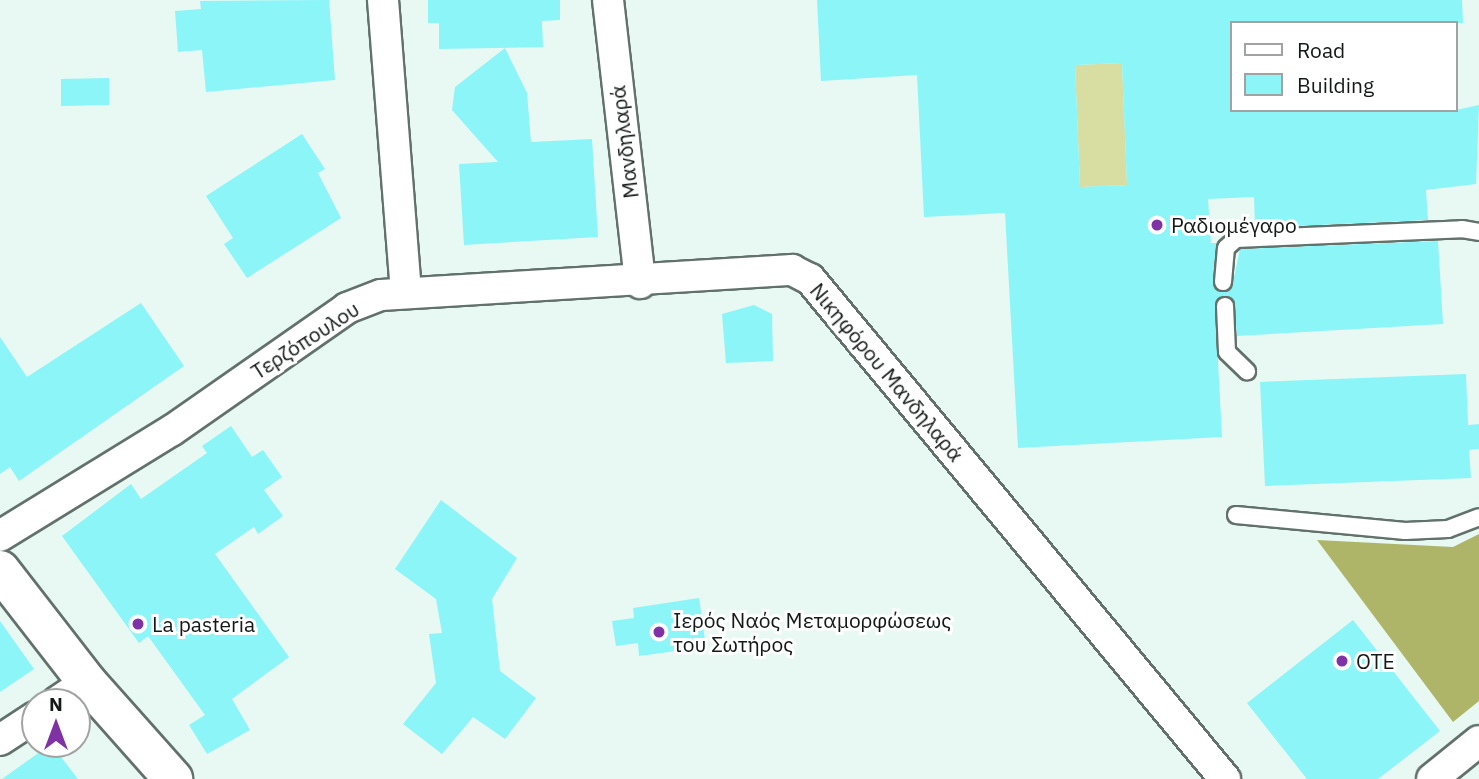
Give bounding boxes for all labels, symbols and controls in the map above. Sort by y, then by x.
legend [1230,21,1458,112]
text: Road [1297,36,1345,64]
text: Building [1297,71,1374,99]
street label: Μανδηλαρά [605,84,643,200]
place label: Ραδιομέγαρο [1171,212,1297,238]
marker: Ραδιομέγαρο [1149,217,1165,233]
street label: Νικηφόρου Μανδηλαρά [805,278,969,466]
street label: Τερζόπουλου [246,296,364,384]
place label: Ιερός Ναός Μεταμορφώσεως του Σωτήρος [673,607,951,657]
place label: La pasteria [152,611,255,637]
marker: La pasteria [130,616,146,632]
marker: Ιερός Ναός Μεταμορφώσεως του Σωτήρος [651,624,667,640]
place label: ΟΤΕ [1356,648,1395,674]
marker: ΟΤΕ [1334,653,1350,669]
north arrow [21,688,91,758]
text: N [49,692,63,716]

